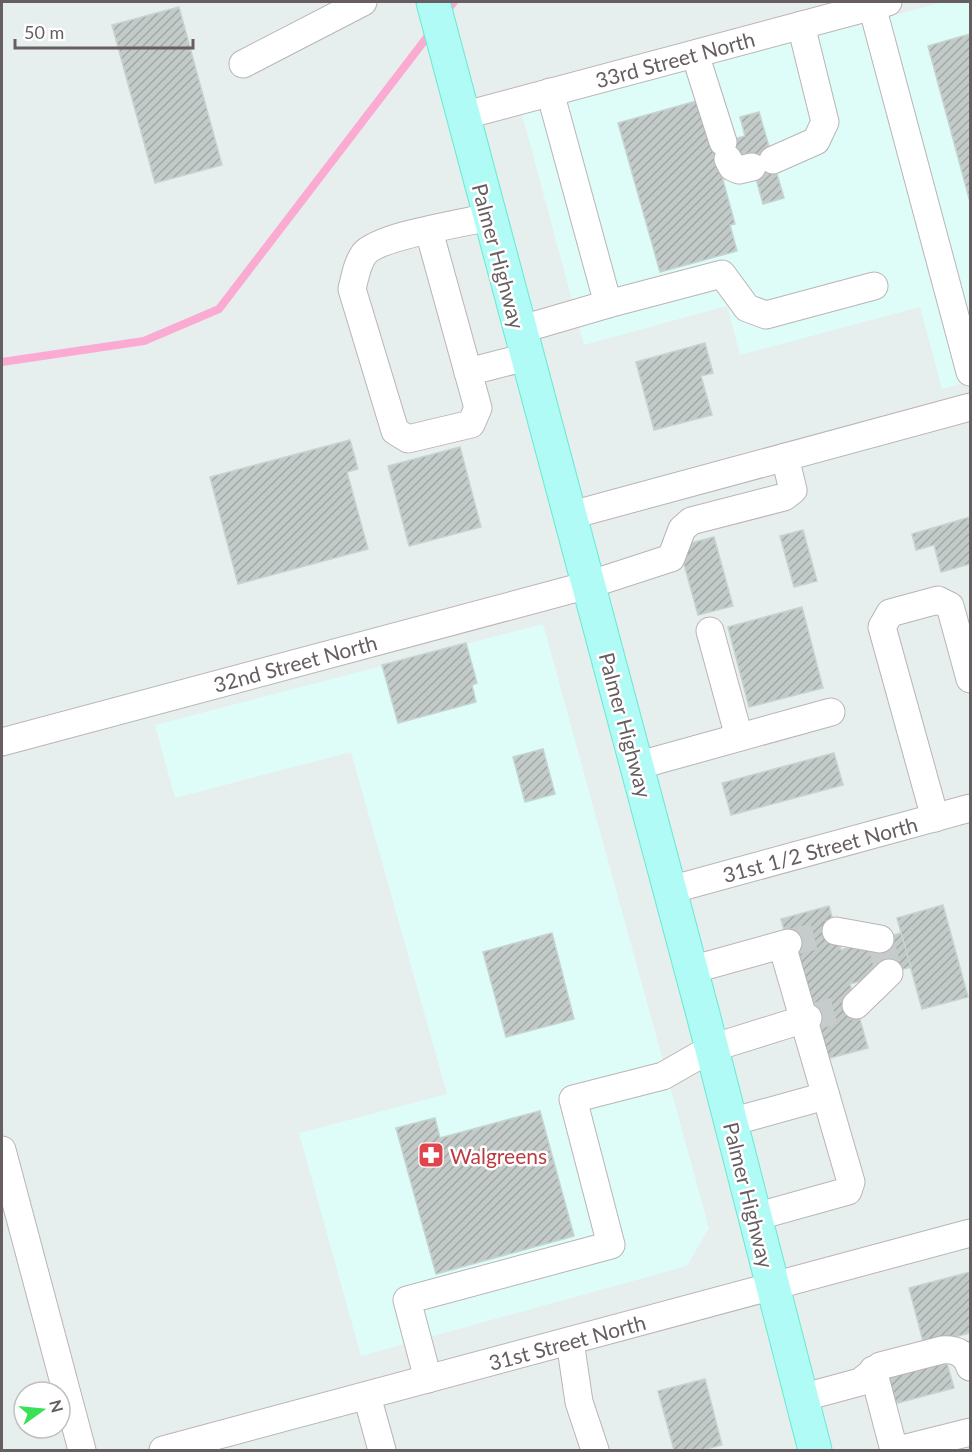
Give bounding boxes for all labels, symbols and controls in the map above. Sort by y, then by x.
scale bar [15,12,194,50]
text: 50 m [24,21,64,43]
street label: 33rd Street North [593,26,757,92]
street label: Palmer Highway [468,181,530,332]
street label: 32nd Street North [210,629,380,697]
street label: Palmer Highway [595,650,657,801]
street label: 31st 1/2 Street North [720,811,920,887]
street label: Palmer Highway [719,1119,779,1271]
pharmacy icon: Walgreens [416,1140,446,1170]
place label: Walgreens [450,1143,547,1168]
street label: 31st Street North [486,1309,648,1375]
north arrow [12,1380,72,1440]
text: N [46,1398,68,1414]

